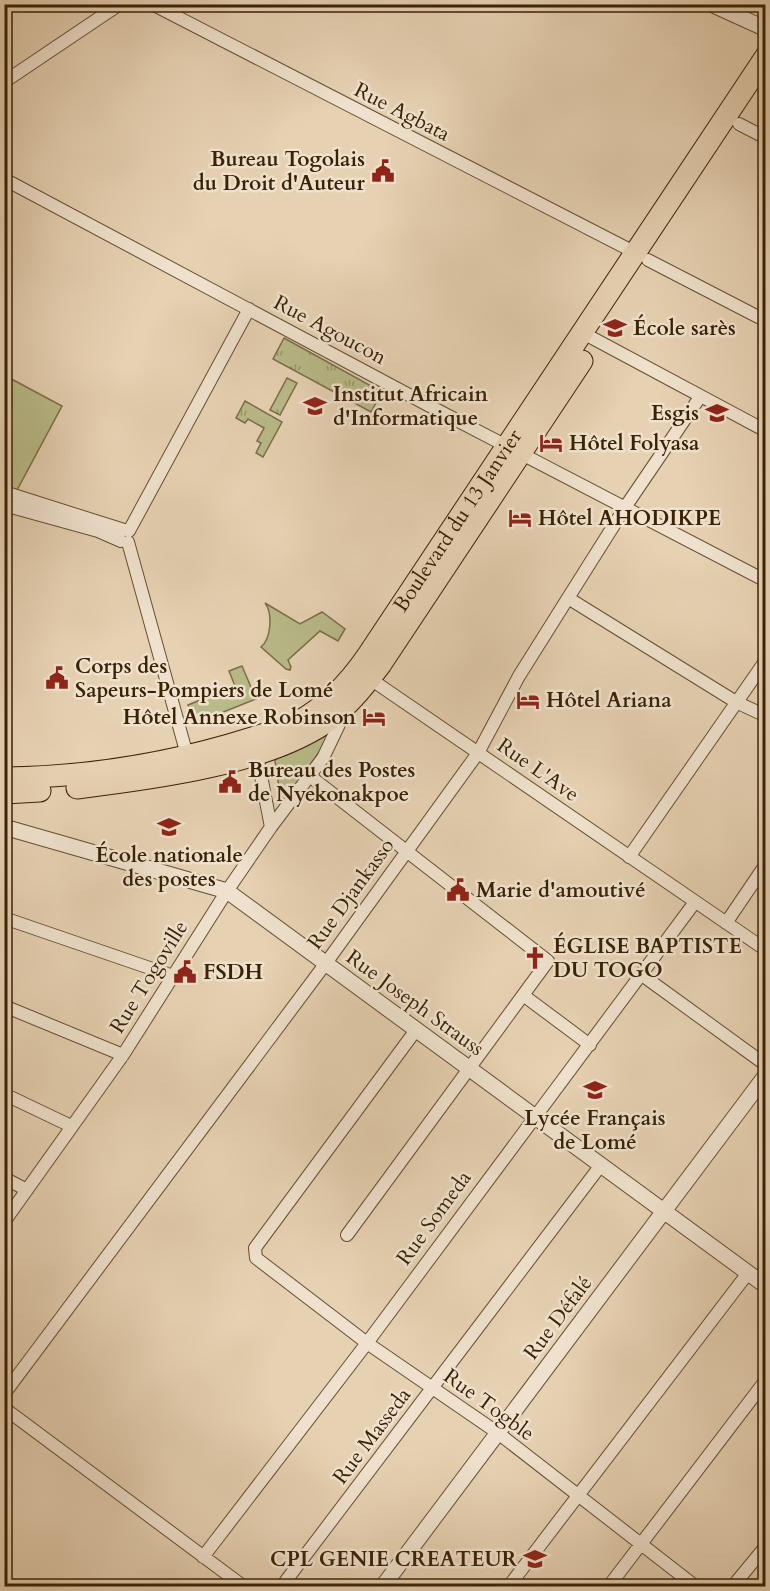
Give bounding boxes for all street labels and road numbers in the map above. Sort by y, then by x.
street label: Rue Agbata [349,75,455,149]
street label: Rue Agoucon [269,288,391,372]
street label: Boulevard du 13 Janvier [386,423,529,618]
street label: Rue L'Ave [491,731,585,809]
street label: Rue Djankasso [301,833,401,955]
street label: Rue Togoville [103,915,195,1039]
street label: Rue Joseph Strauss [340,943,490,1063]
street label: Rue Someda [390,1165,478,1271]
street label: Rue Défalé [517,1270,599,1366]
street label: Rue Togble [438,1362,540,1448]
street label: Rue Masseda [326,1382,418,1490]

